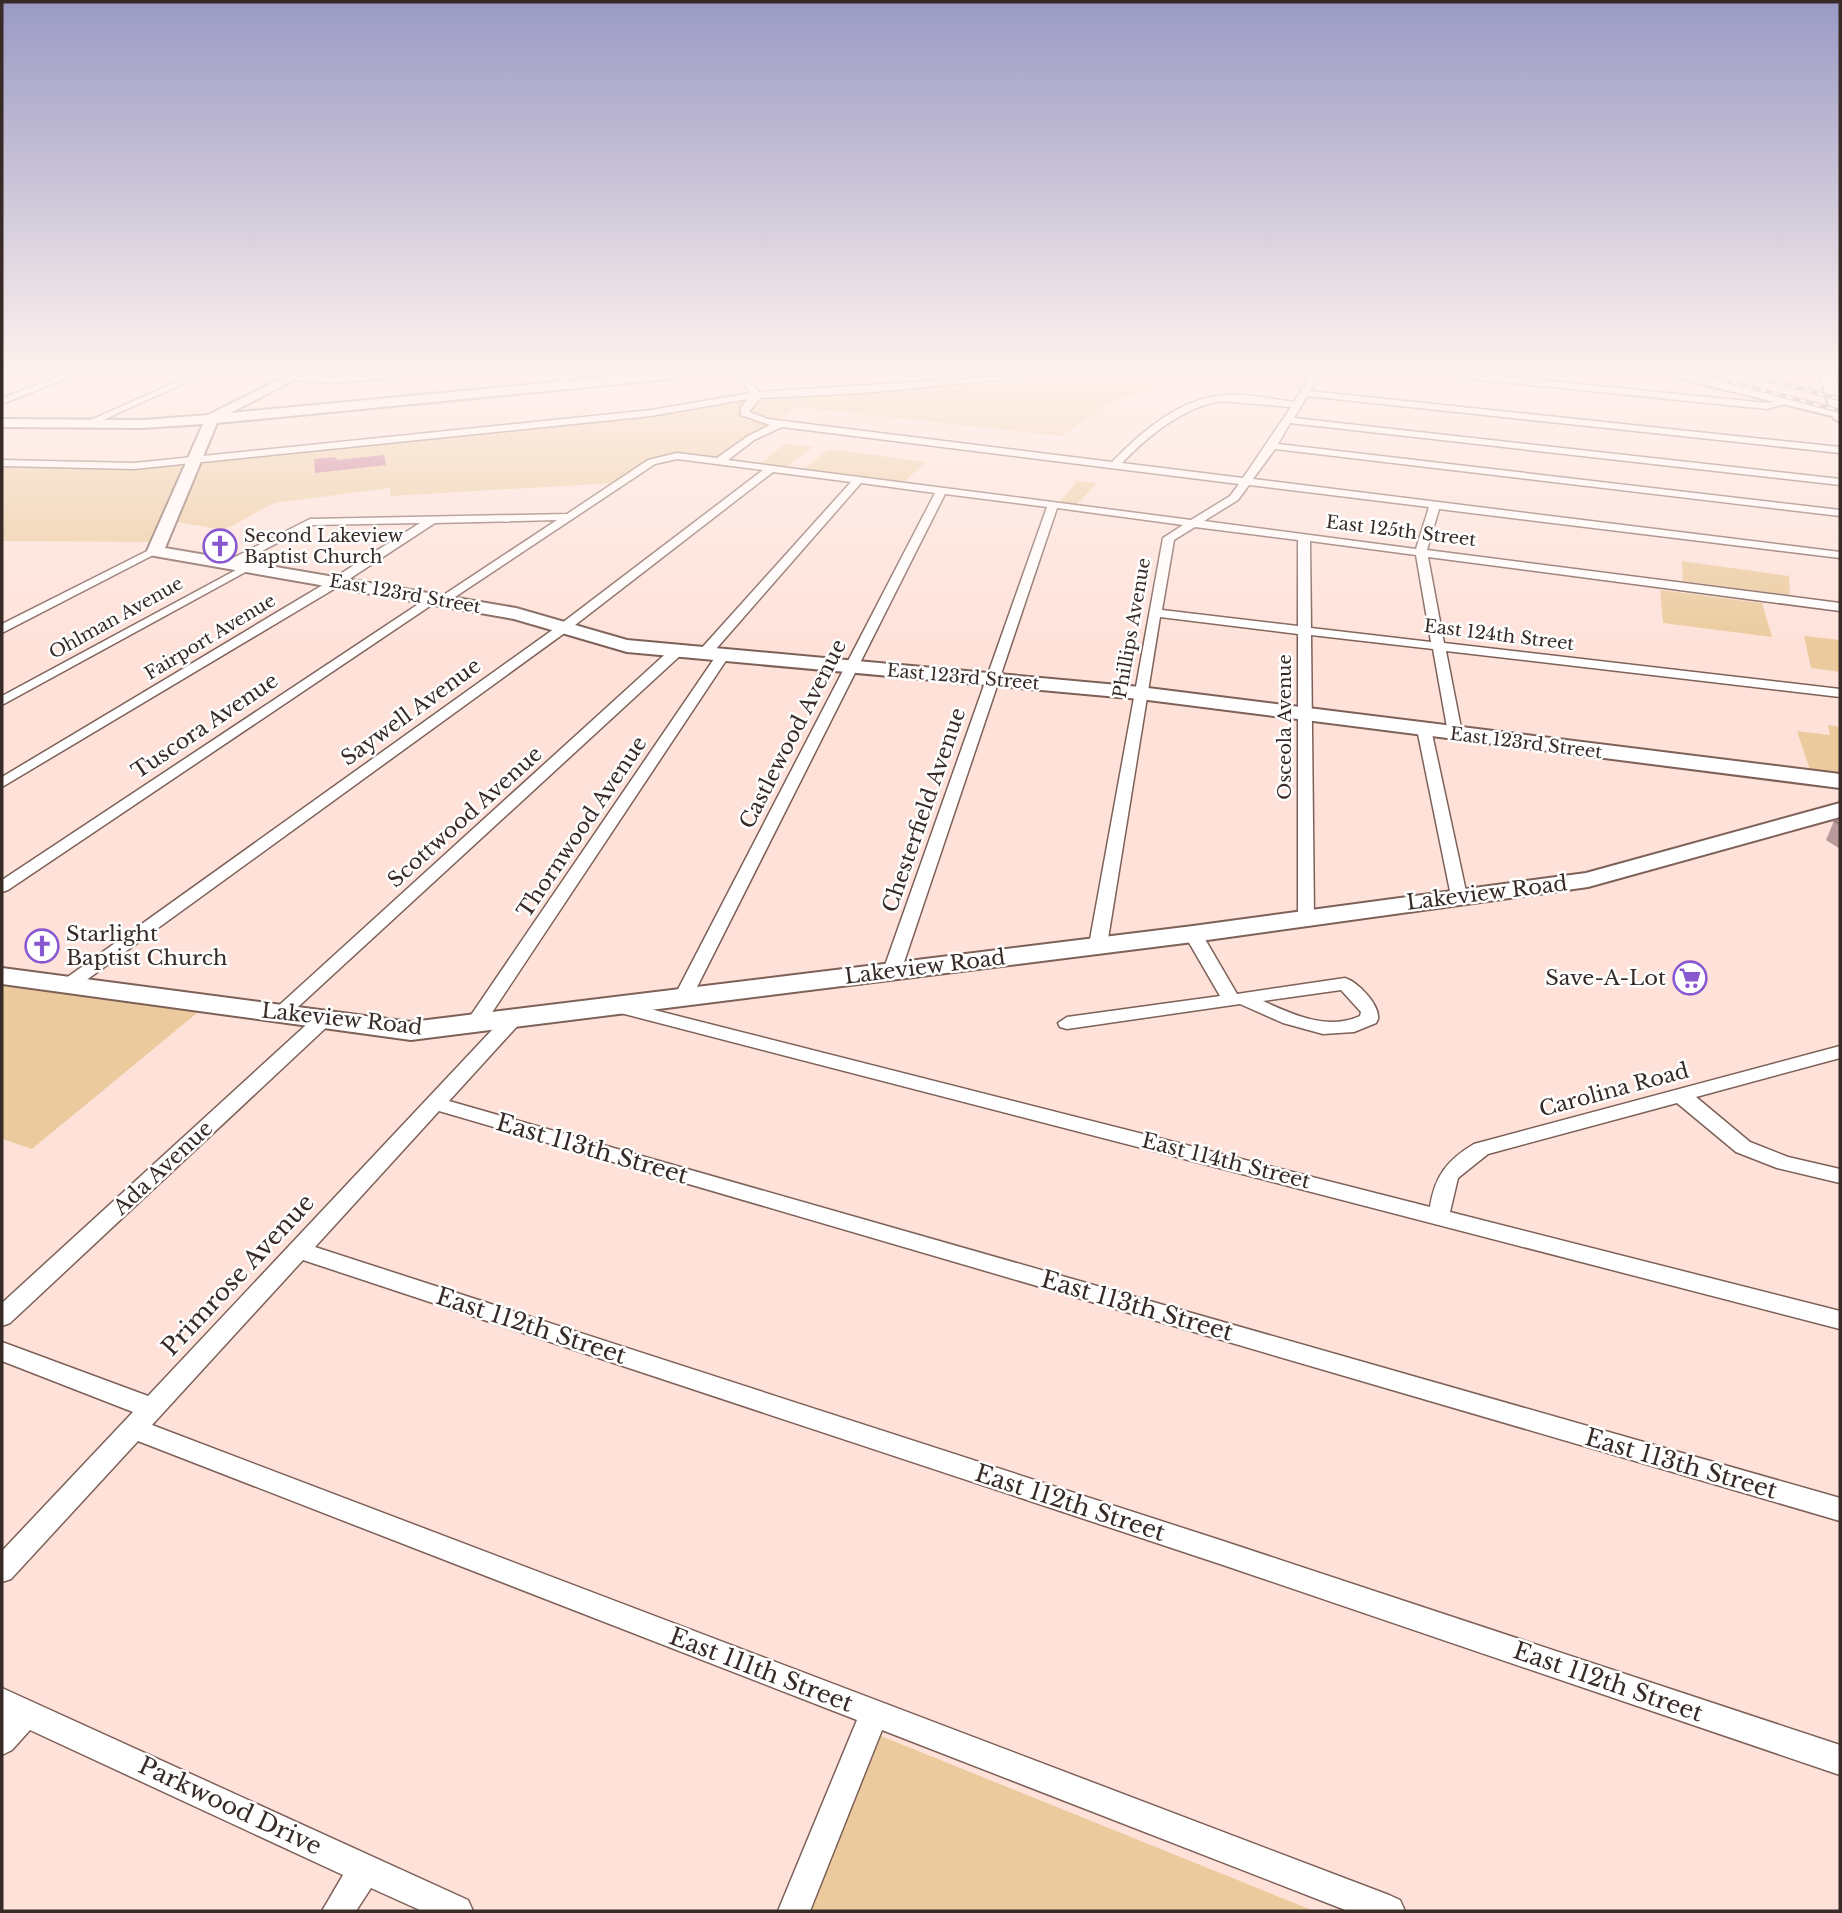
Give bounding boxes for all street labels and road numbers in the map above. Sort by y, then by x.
street label: East 125th Street [1325,511,1477,551]
street label: Phillips Avenue [1109,556,1155,700]
street label: East 123rd Street [328,570,483,618]
street label: Ohlman Avenue [45,572,187,664]
street label: Fairport Avenue [141,589,279,685]
street label: East 124th Street [1423,615,1576,655]
street label: Castlewood Avenue [734,635,852,833]
street label: Saywell Avenue [336,653,486,771]
street label: Osceola Avenue [1274,654,1296,800]
street label: East 123rd Street [886,659,1040,695]
street label: Tuscora Avenue [127,667,283,785]
street label: Chesterfield Avenue [877,704,971,916]
street label: East 123rd Street [1449,723,1604,763]
street label: Thornwood Avenue [512,731,652,923]
street label: Scottwood Avenue [382,741,548,893]
street label: Lakeview Road [1405,870,1569,916]
street label: Lakeview Road [843,944,1007,990]
street label: Lakeview Road [260,998,424,1040]
street label: Carolina Road [1536,1058,1692,1122]
street label: East 113th Street [493,1107,692,1190]
street label: Ada Avenue [107,1115,218,1221]
street label: East 114th Street [1139,1127,1313,1195]
street label: Primrose Avenue [155,1188,320,1362]
street label: East 113th Street [1038,1264,1237,1347]
street label: East 112th Street [432,1281,630,1370]
street label: East 113th Street [1582,1422,1781,1505]
street label: East 112th Street [971,1458,1169,1547]
street label: East 111th Street [665,1621,857,1718]
street label: East 112th Street [1510,1636,1707,1728]
street label: Parkwood Drive [134,1750,326,1861]

